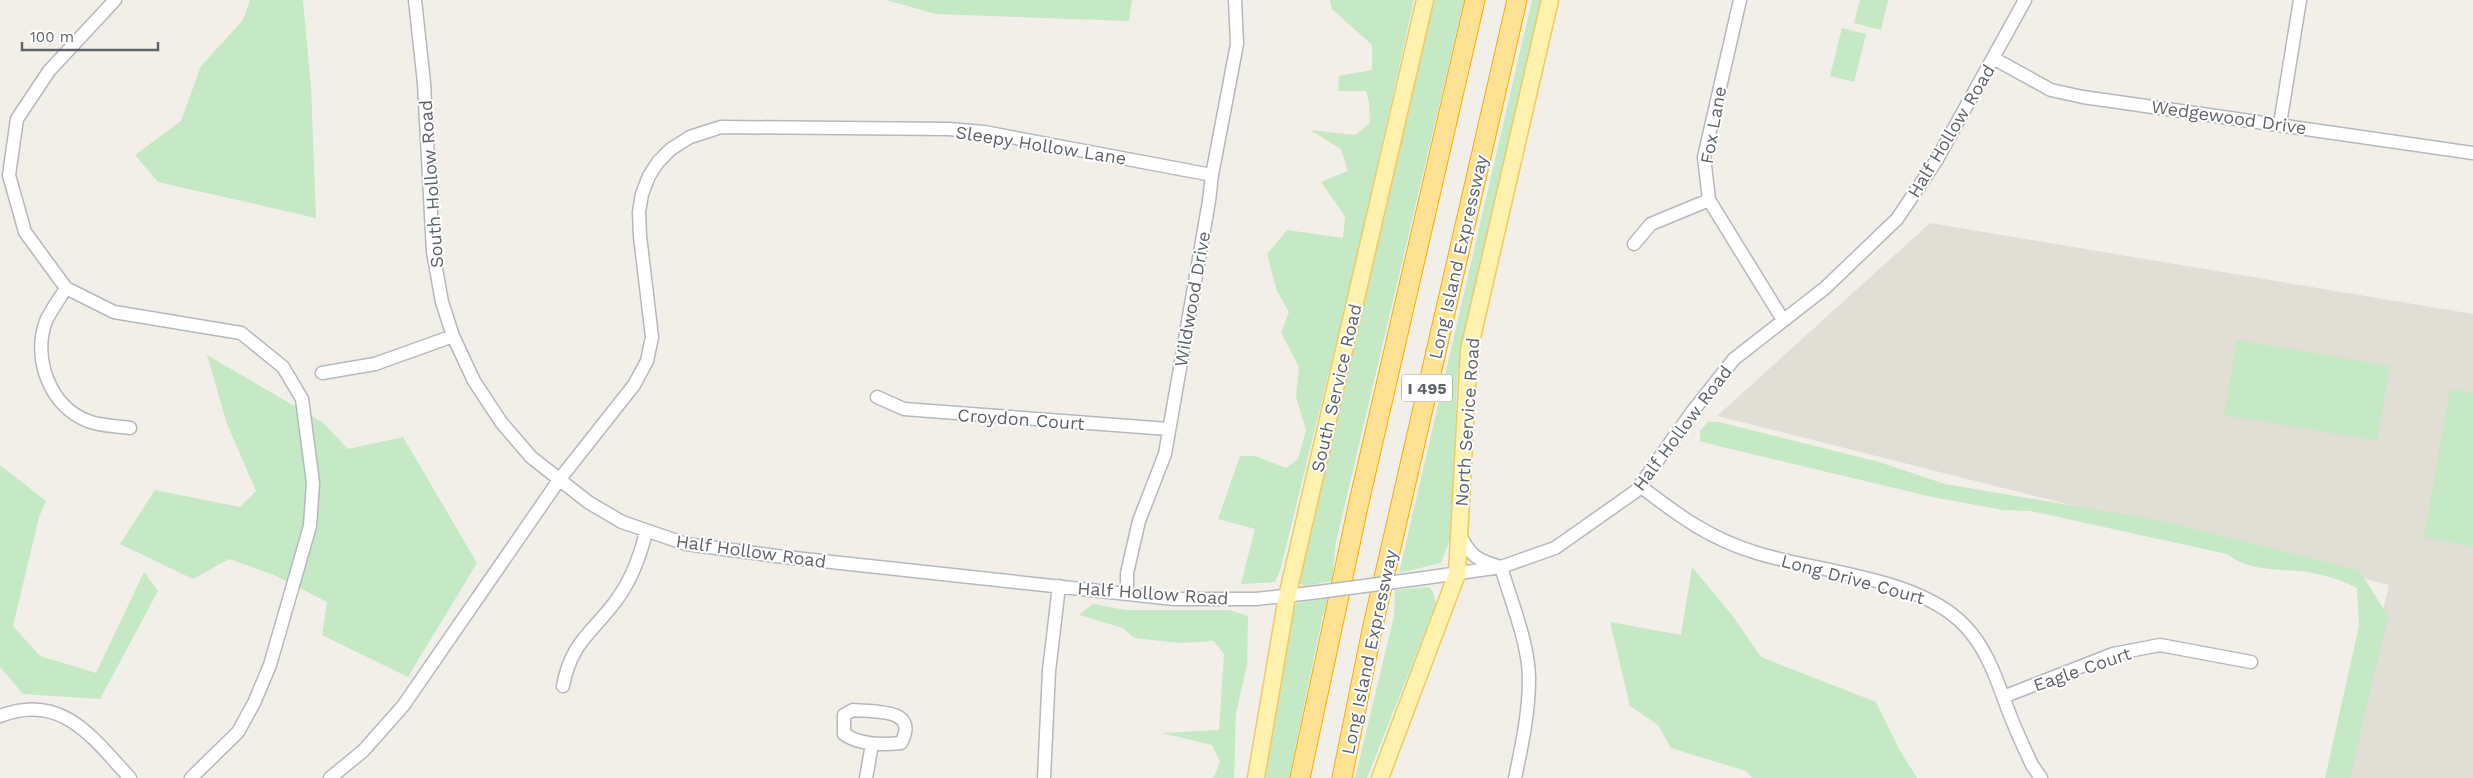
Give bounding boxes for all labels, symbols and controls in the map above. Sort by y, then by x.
scale bar [22,20,159,52]
text: 100 m [30,28,74,46]
street label: Half Hollow Road [1903,61,1999,201]
street label: Fox Lane [1696,85,1730,165]
street label: Wedgewood Drive [2150,96,2308,138]
street label: South Hollow Road [415,99,447,269]
street label: Sleepy Hollow Lane [954,121,1128,169]
street label: Long Island Expressway [1424,152,1492,361]
street label: Wildwood Drive [1170,230,1214,368]
street label: South Service Road [1306,302,1366,474]
street label: North Service Road [1451,337,1483,507]
street label: Half Hollow Road [1628,361,1736,495]
road number: I 495 [1402,374,1452,402]
street label: Croydon Court [957,404,1086,434]
street label: Half Hollow Road [675,530,827,572]
street label: Long Island Expressway [1337,547,1401,756]
street label: Long Drive Court [1779,550,1927,608]
street label: Half Hollow Road [1077,577,1229,609]
street label: Eagle Court [2030,642,2134,696]

